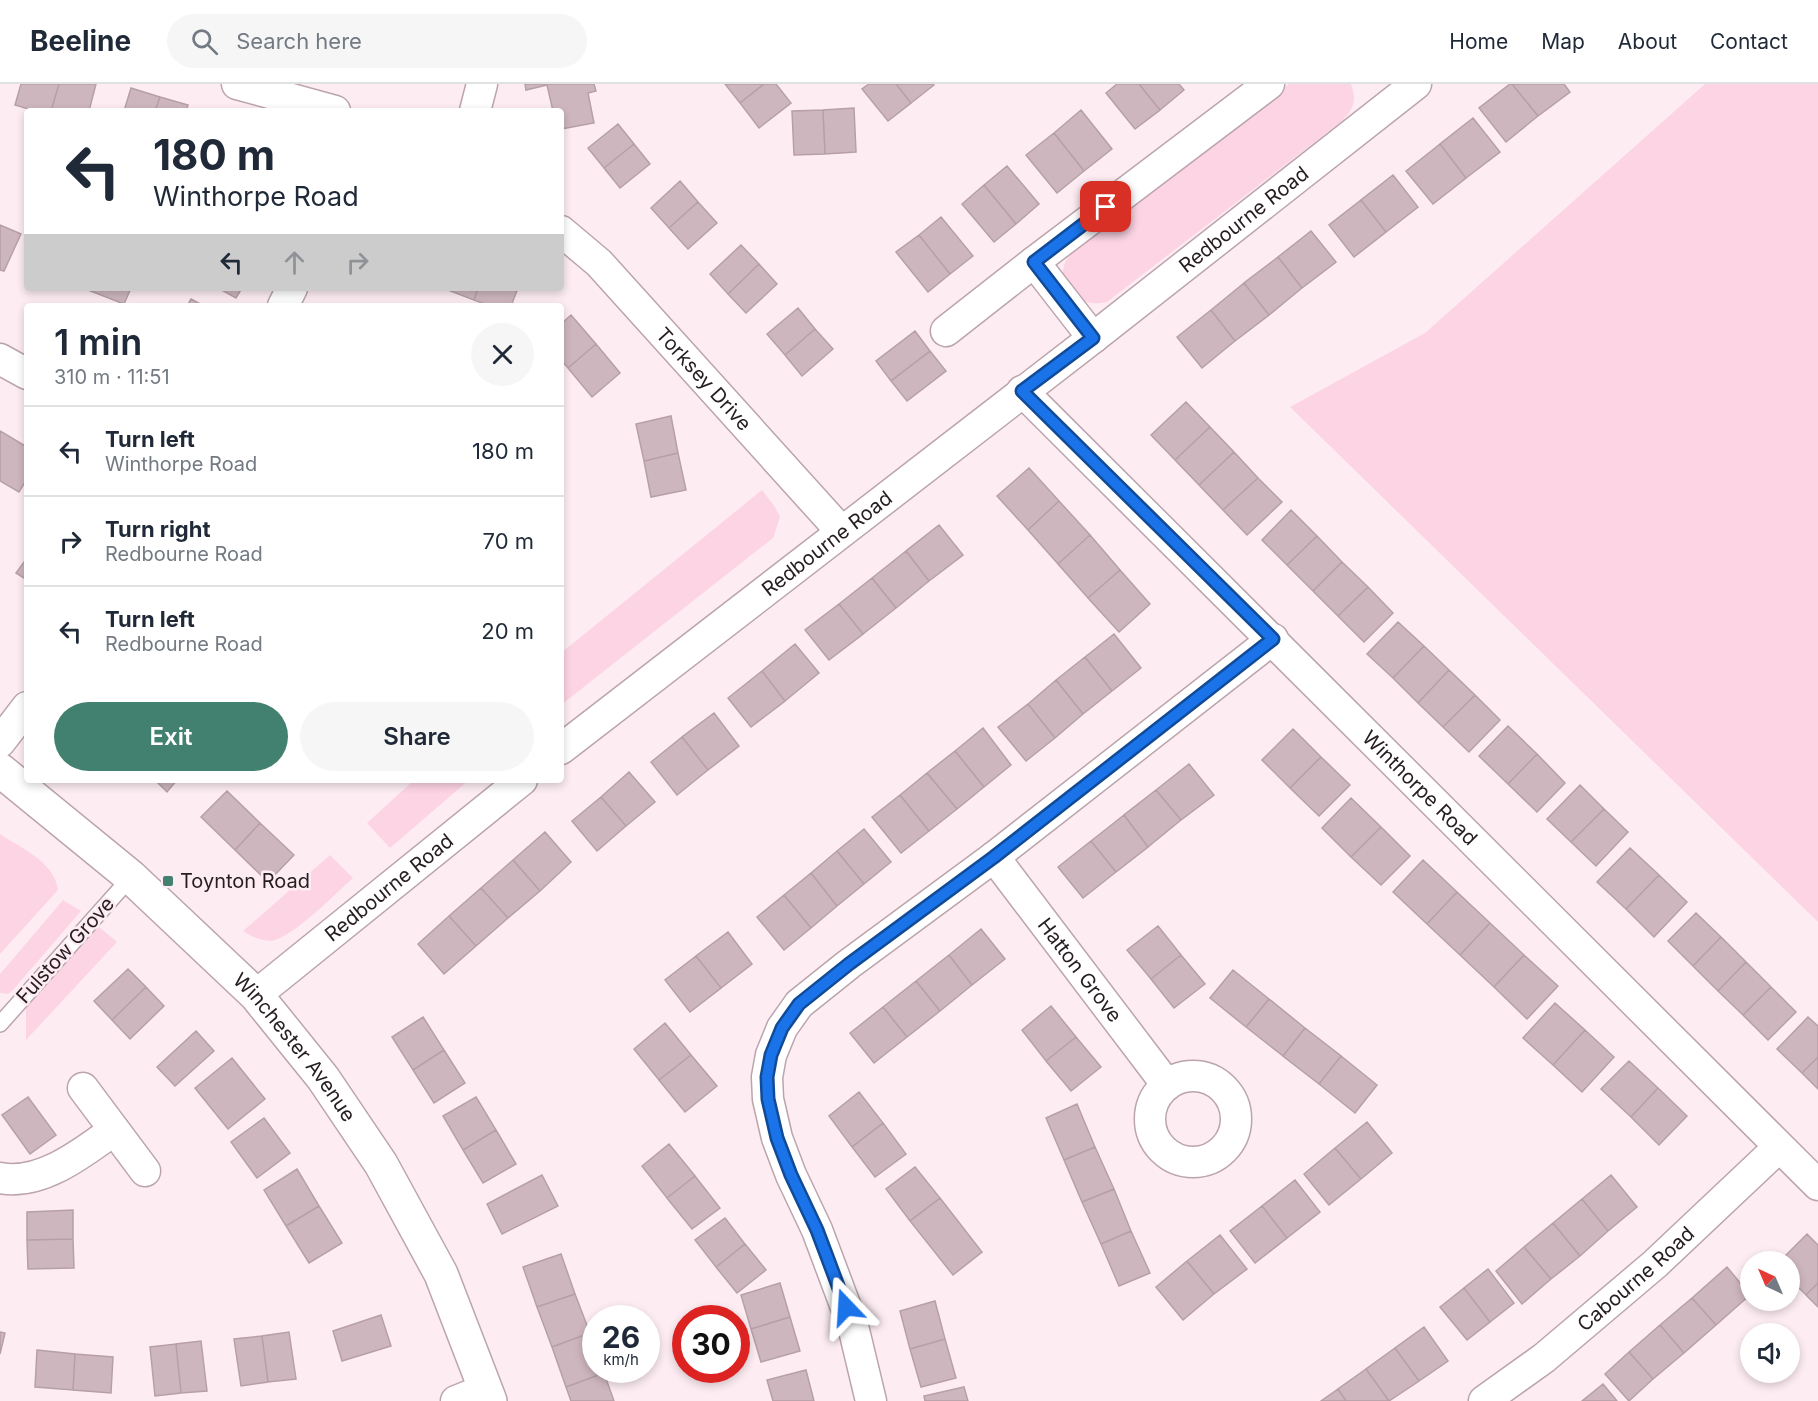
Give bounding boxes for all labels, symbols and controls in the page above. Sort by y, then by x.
search box [167,14,587,68]
text: Beeline [30,24,131,58]
icon: search [188,25,221,58]
text: Search here [236,28,362,54]
text: Home [1449,29,1508,54]
text: Map [1541,29,1585,54]
text: About [1618,29,1677,54]
text: Contact [1710,29,1788,54]
text: 180 m [153,129,275,180]
icon: left [54,132,132,210]
street label: Redbourne Road [1174,161,1313,278]
text: Winthorpe Road [153,180,359,213]
pin [1080,181,1131,232]
icon: arrive [1089,190,1122,223]
icon: left [215,246,248,279]
icon: ahead [278,246,311,279]
icon: right [341,246,374,279]
text: 1 min [54,320,142,364]
button: close [471,323,534,386]
street label: Torksey Drive [651,323,756,436]
text: 310 m · 11:51 [54,365,170,389]
text: Turn left [105,426,195,452]
icon: left [54,435,87,468]
text: 180 m [472,438,534,464]
text: Winthorpe Road [105,452,257,476]
street label: Redbourne Road [757,486,897,601]
text: Turn right [105,516,211,542]
icon: right [54,525,87,558]
text: 70 m [483,528,534,554]
text: Redbourne Road [105,542,263,566]
text: Turn left [105,606,195,632]
icon: left [54,615,87,648]
text: 20 m [481,618,534,644]
text: Redbourne Road [105,632,263,656]
button: Exit [54,702,288,771]
button: Share [300,702,534,771]
street label: Winthorpe Road [1357,726,1482,850]
street label: Redbourne Road [320,829,458,946]
place label: Toynton Road [180,869,310,893]
marker: Toynton Road [161,874,175,888]
street label: Fulstow Grove [11,892,119,1008]
street label: Hatton Grove [1033,913,1127,1027]
street label: Winchester Avenue [228,968,361,1126]
street label: Cabourne Road [1573,1221,1699,1336]
north arrow [1740,1251,1800,1311]
map controls [1740,1251,1800,1383]
position arrow [814,1275,878,1339]
speed limit sign: 30 [672,1305,750,1383]
text: 26 [602,1319,640,1355]
button: sound [1740,1323,1800,1383]
text: km/h [603,1350,639,1369]

